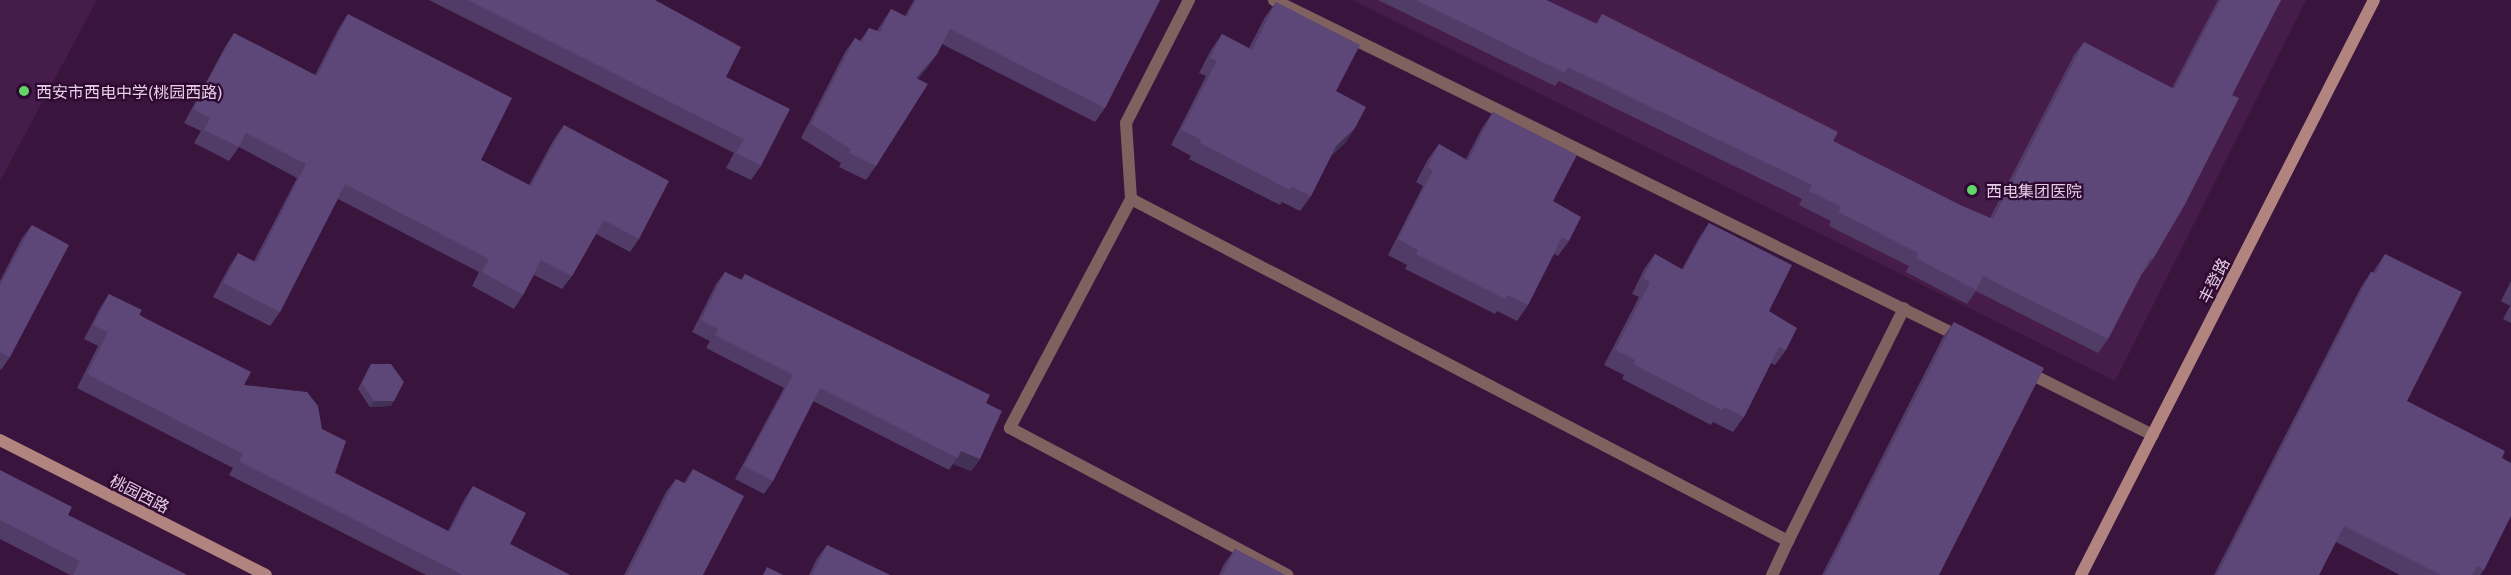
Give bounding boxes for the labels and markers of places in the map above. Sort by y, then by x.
place label: 西安市西电中学(桃园西路) [36,81,223,101]
marker: 西安市西电中学(桃园西路) [17,84,31,98]
place label: 西电集团医院 [1986,180,2082,200]
marker: 西电集团医院 [1963,181,1981,199]

